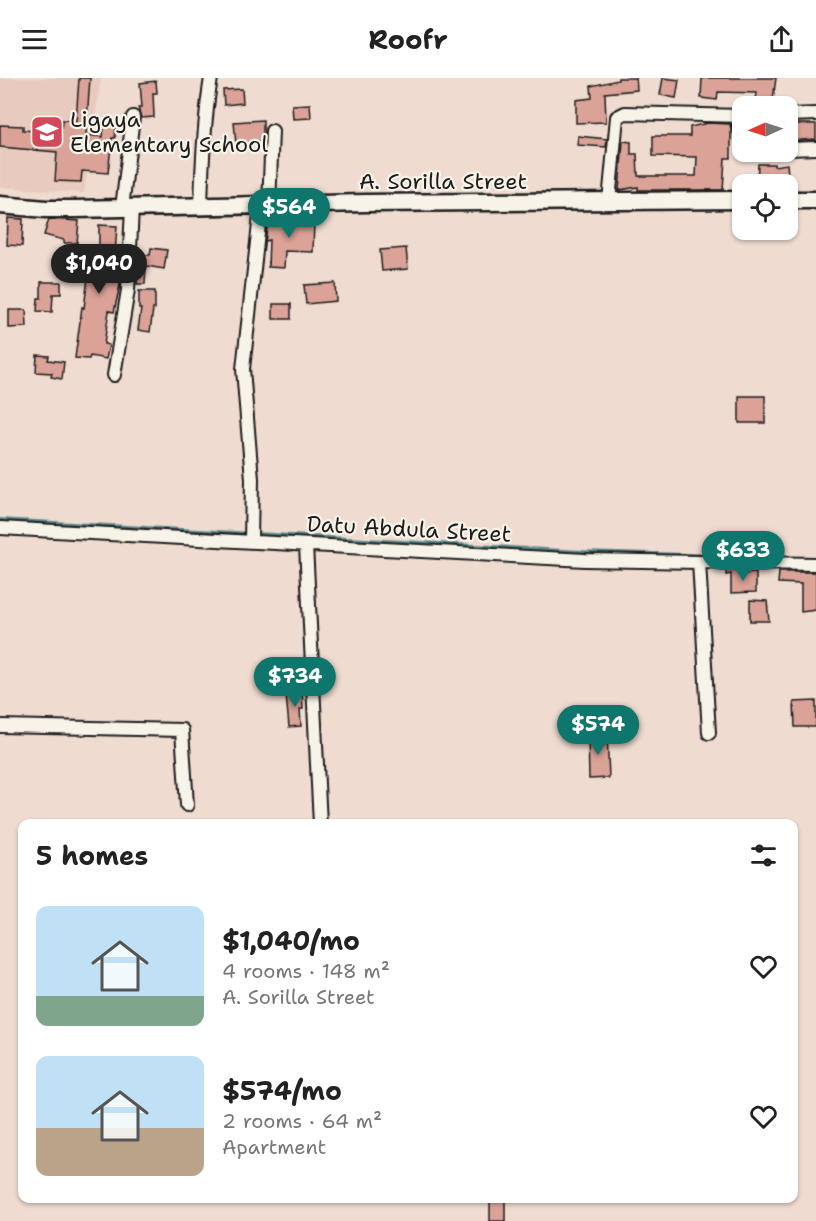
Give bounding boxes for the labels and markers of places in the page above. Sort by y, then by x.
place label: Ligaya Elementary School [70,105,268,159]
school or university icon: Ligaya Elementary School [29,114,65,150]
pin: $564 [253,188,325,239]
pin: $1,040 [50,244,148,295]
pin: $633 [707,531,779,582]
pin: $734 [259,657,331,708]
pin: $574 [562,705,634,756]

